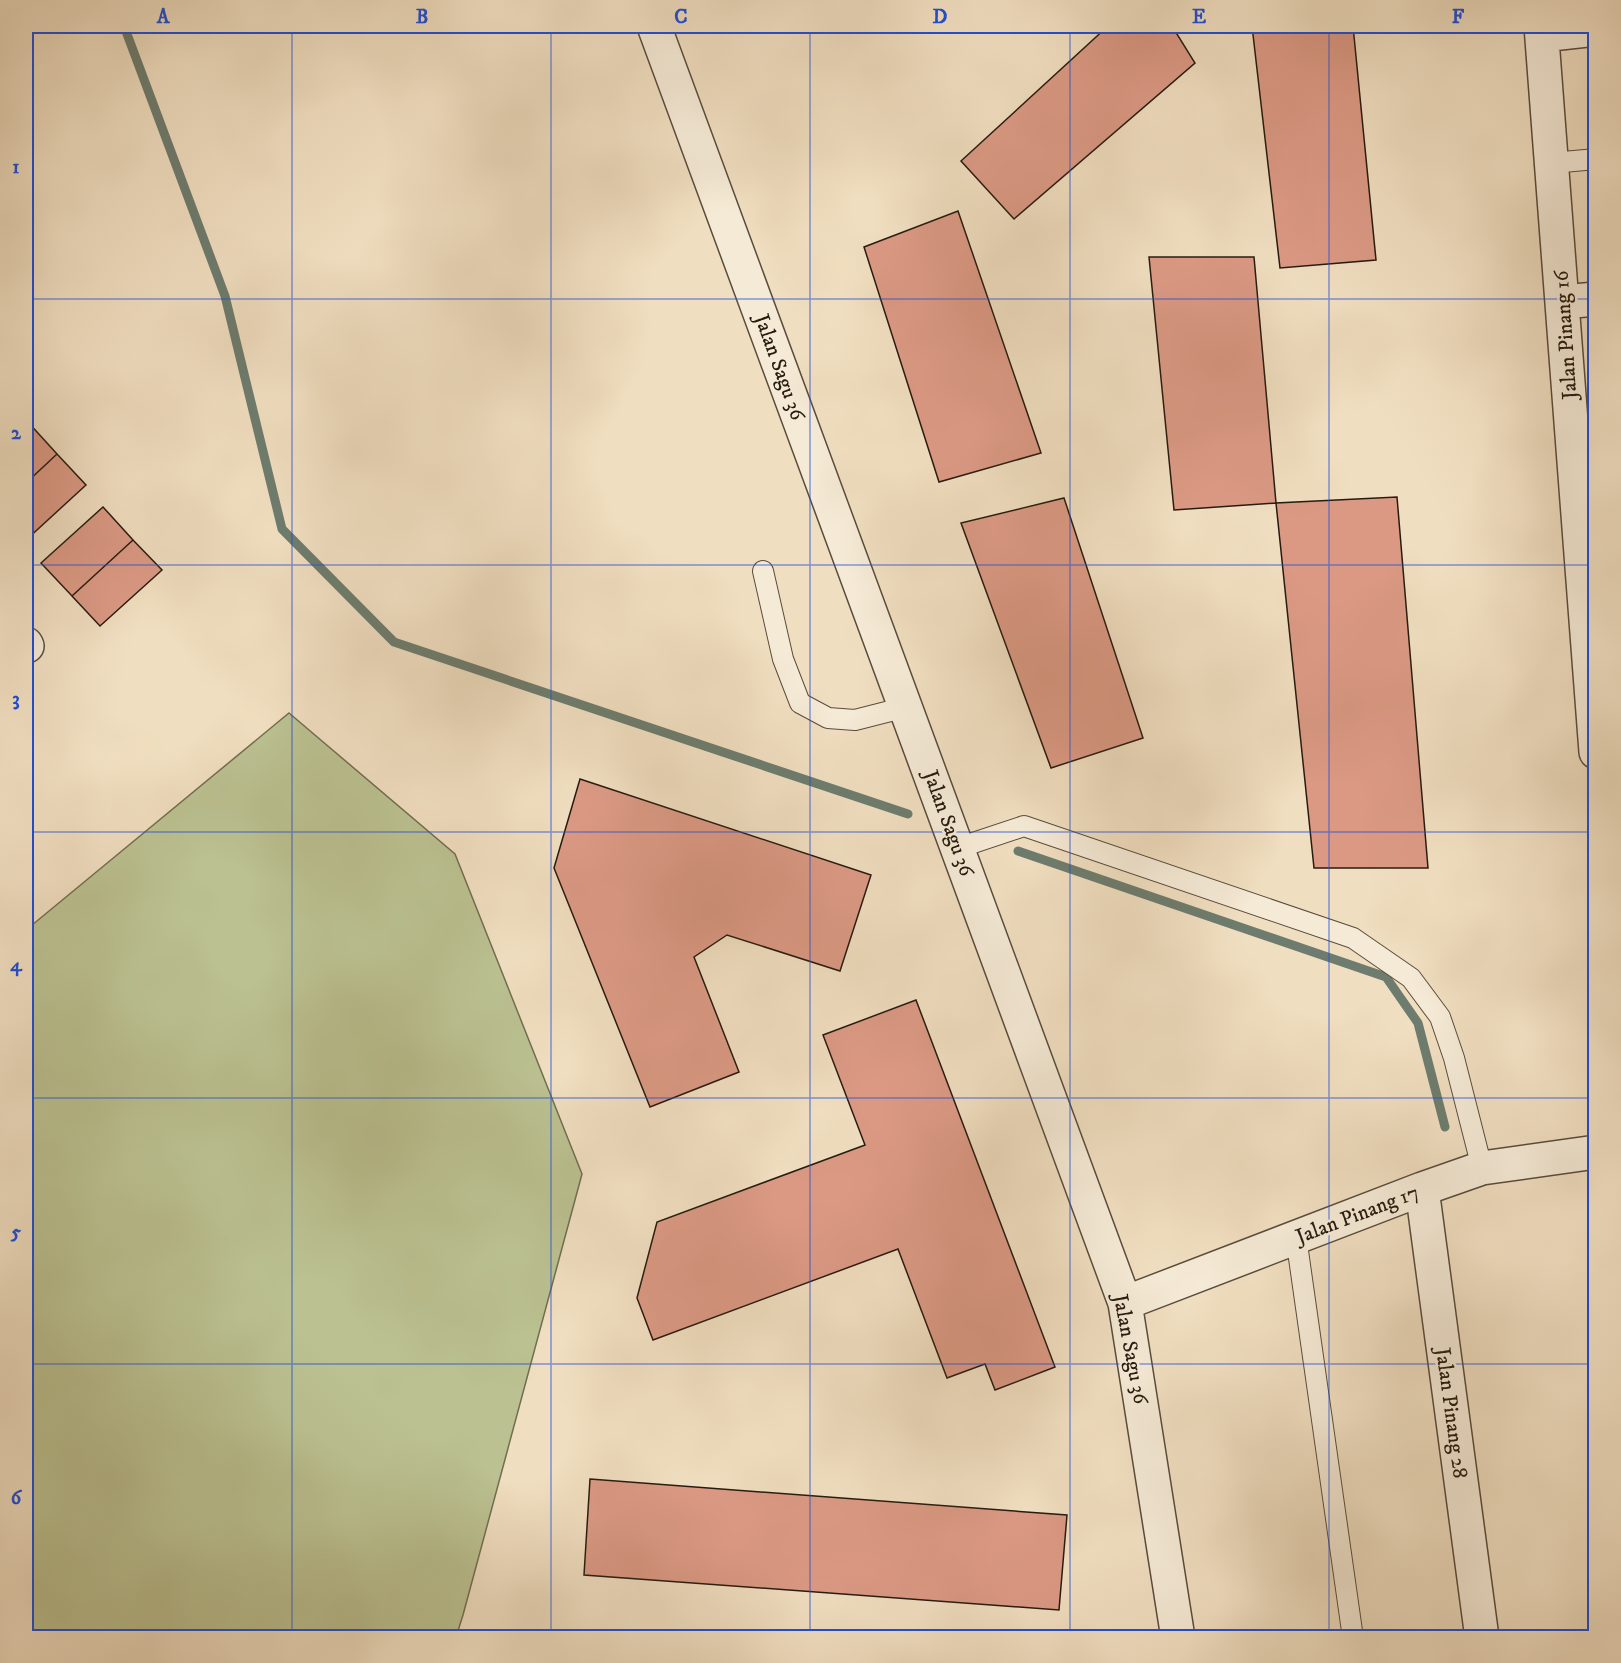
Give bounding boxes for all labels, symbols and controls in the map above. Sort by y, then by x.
text: A [156,5,171,30]
text: B [416,5,428,30]
text: C [674,5,688,30]
text: D [933,5,948,30]
text: E [1192,5,1206,30]
text: F [1452,5,1465,30]
text: 1 [12,155,20,180]
street label: Jalan Pinang 16 [1548,268,1584,402]
street label: Jalan Sagu 36 [747,309,811,425]
text: 2 [11,421,22,446]
text: 3 [12,687,20,712]
street label: Jalan Sagu 36 [916,765,980,881]
text: 4 [10,953,23,978]
street label: Jalan Pinang 17 [1290,1180,1422,1251]
text: 5 [10,1220,21,1245]
street label: Jalan Sagu 36 [1106,1290,1154,1407]
street label: Jalan Pinang 28 [1429,1344,1473,1480]
text: 6 [11,1486,23,1511]

